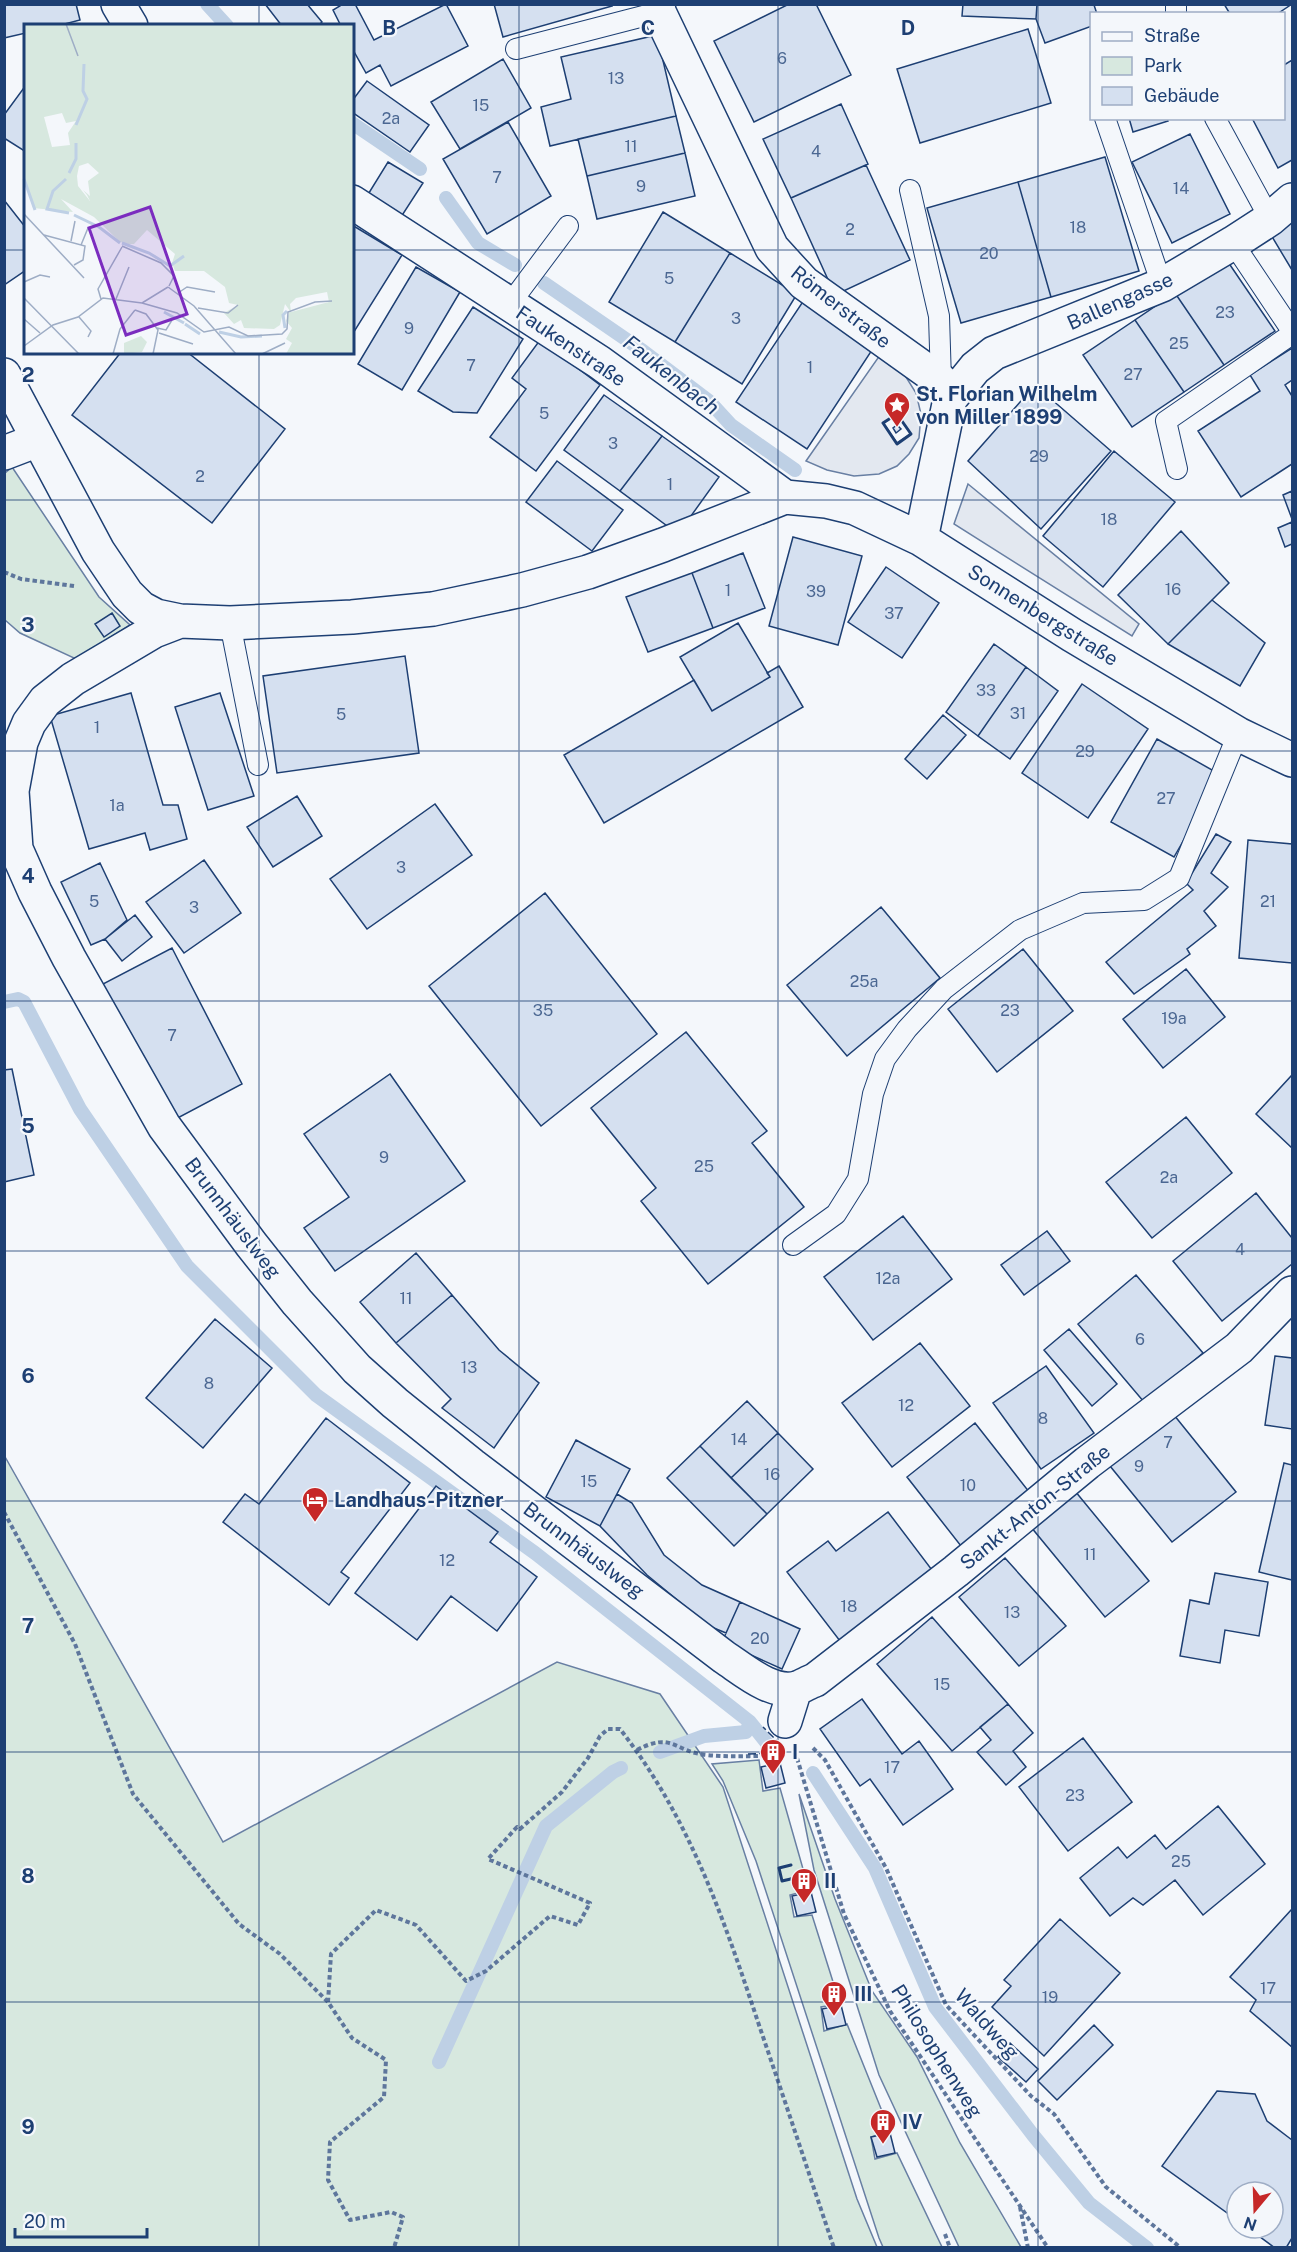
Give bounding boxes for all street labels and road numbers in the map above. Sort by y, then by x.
street label: Römerstraße [786,261,896,353]
street label: Ballengasse [1063,267,1177,335]
street label: Faukenstraße [512,300,630,392]
street label: Sonnenbergstraße [963,559,1123,671]
street label: Brunnhäuslweg [180,1153,286,1283]
street label: Sankt-Anton-Straße [955,1439,1115,1575]
street label: Brunnhäuslweg [519,1497,649,1603]
street label: Philosophenweg [886,1980,988,2122]
street label: Waldweg [950,1984,1024,2064]

